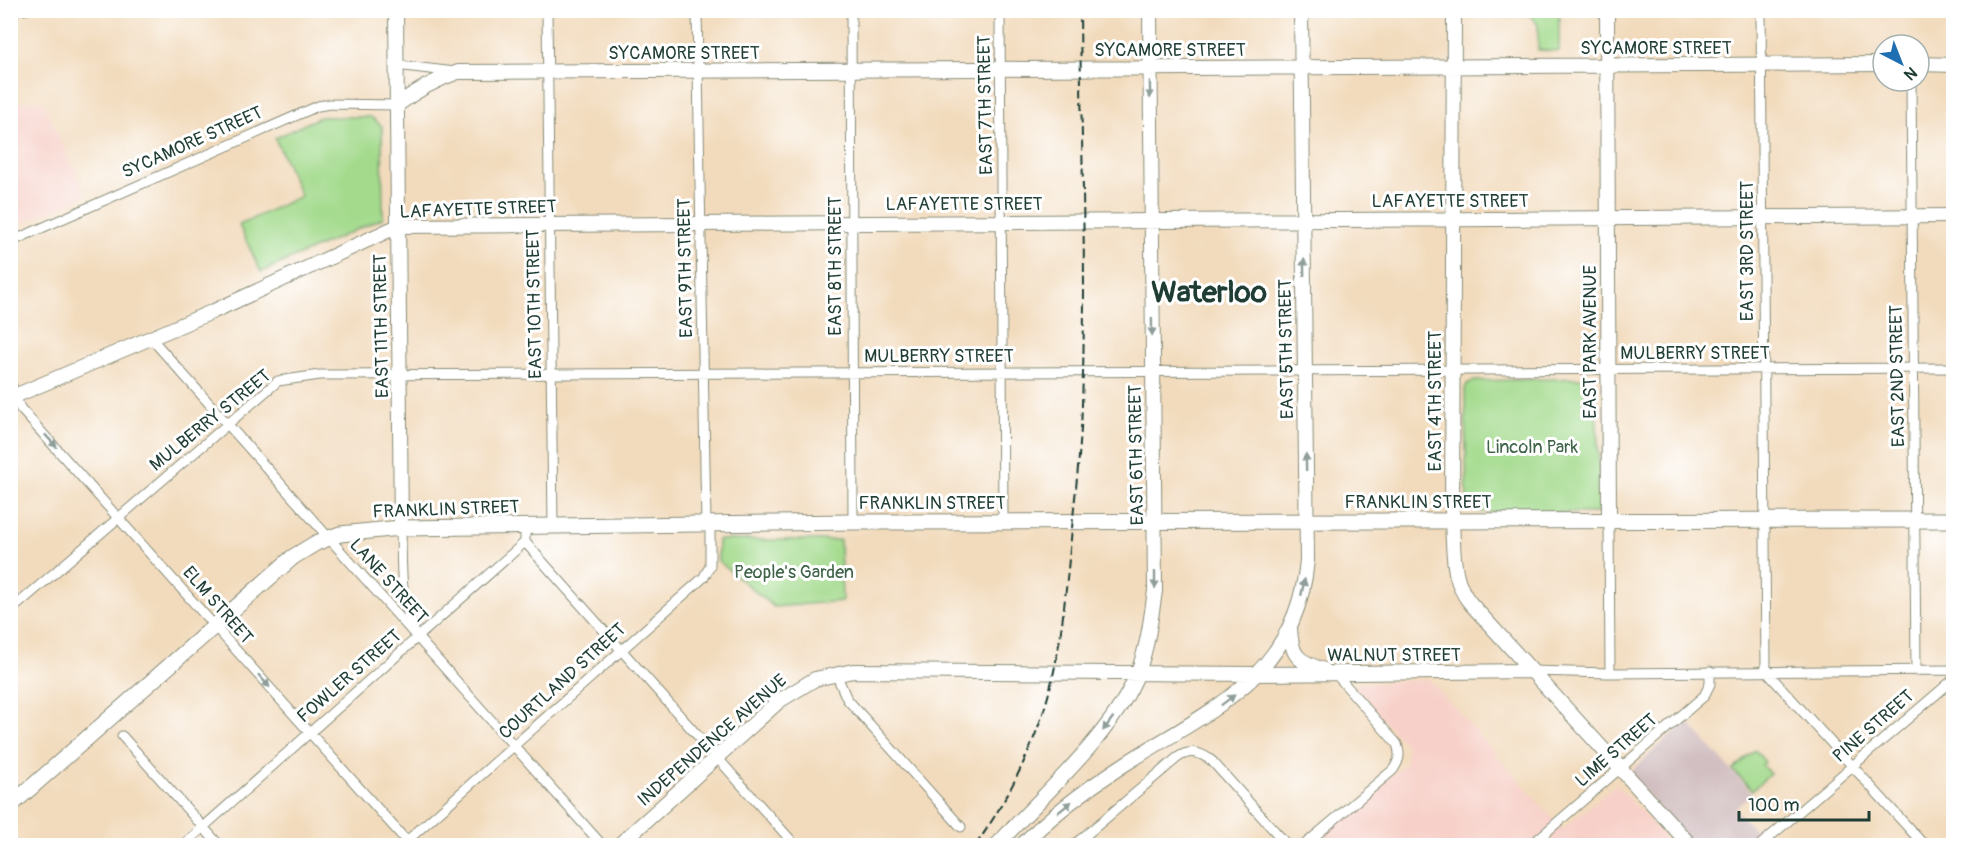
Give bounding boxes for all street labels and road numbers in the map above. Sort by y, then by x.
street label: EAST 7TH STREET [973,35,998,175]
street label: SYCAMORE STREET [1580,37,1732,60]
street label: SYCAMORE STREET [1094,39,1246,62]
street label: SYCAMORE STREET [608,42,760,65]
street label: SYCAMORE STREET [118,101,266,184]
street label: EAST 3RD STREET [1736,181,1759,321]
street label: LAFAYETTE STREET [1371,190,1529,213]
street label: LAFAYETTE STREET [885,193,1043,216]
street label: LAFAYETTE STREET [399,195,557,224]
street label: EAST 8TH STREET [824,196,847,336]
street label: EAST 9TH STREET [673,198,698,338]
street label: EAST 10TH STREET [522,229,547,379]
street label: EAST 11TH STREET [369,254,394,398]
street label: EAST PARK AVENUE [1579,265,1602,419]
street label: EAST 5TH STREET [1274,279,1299,419]
street label: EAST 2ND STREET [1885,305,1910,447]
street label: EAST 4TH STREET [1424,331,1447,471]
street label: MULBERRY STREET [1620,342,1770,365]
street label: MULBERRY STREET [864,345,1014,368]
street label: MULBERRY STREET [145,364,276,476]
street label: EAST 6TH STREET [1124,384,1149,526]
street label: FRANKLIN STREET [1345,491,1491,514]
street label: FRANKLIN STREET [859,492,1005,515]
street label: FRANKLIN STREET [372,495,520,524]
street label: LANE STREET [344,534,433,629]
street label: ELM STREET [177,562,258,649]
street label: COURTLAND STREET [494,618,631,744]
street label: FOWLER STREET [292,625,406,728]
street label: WALNUT STREET [1327,644,1461,667]
street label: INDEPENDENCE AVENUE [633,669,792,812]
street label: PINE STREET [1828,685,1919,768]
street label: LIME STREET [1571,709,1662,792]

